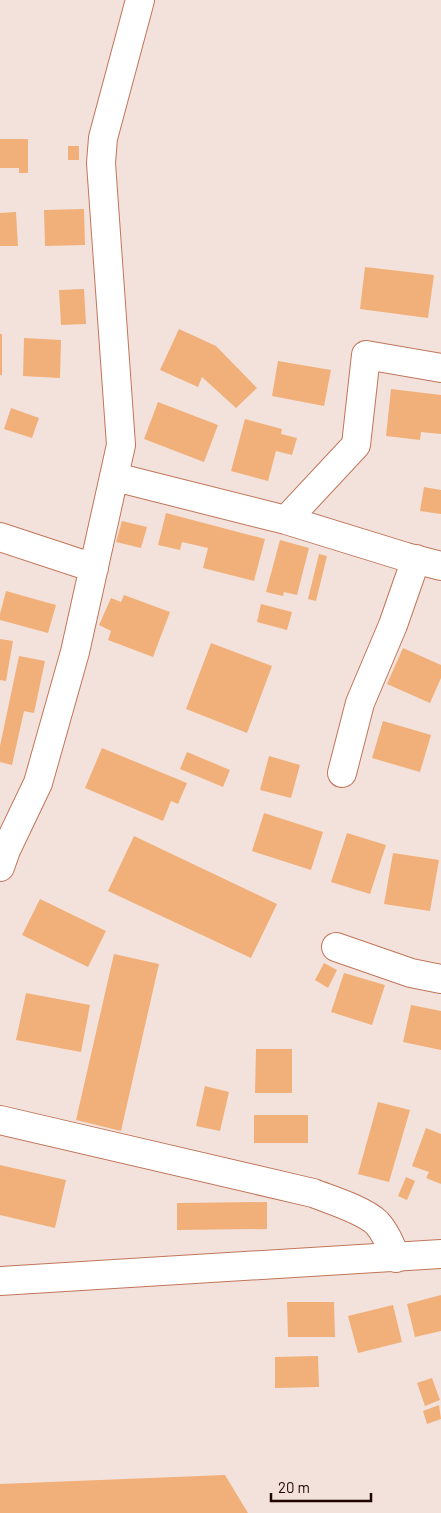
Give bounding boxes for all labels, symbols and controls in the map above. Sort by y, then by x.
scale bar [271,1470,371,1502]
text: 20 m [278,1478,310,1496]

